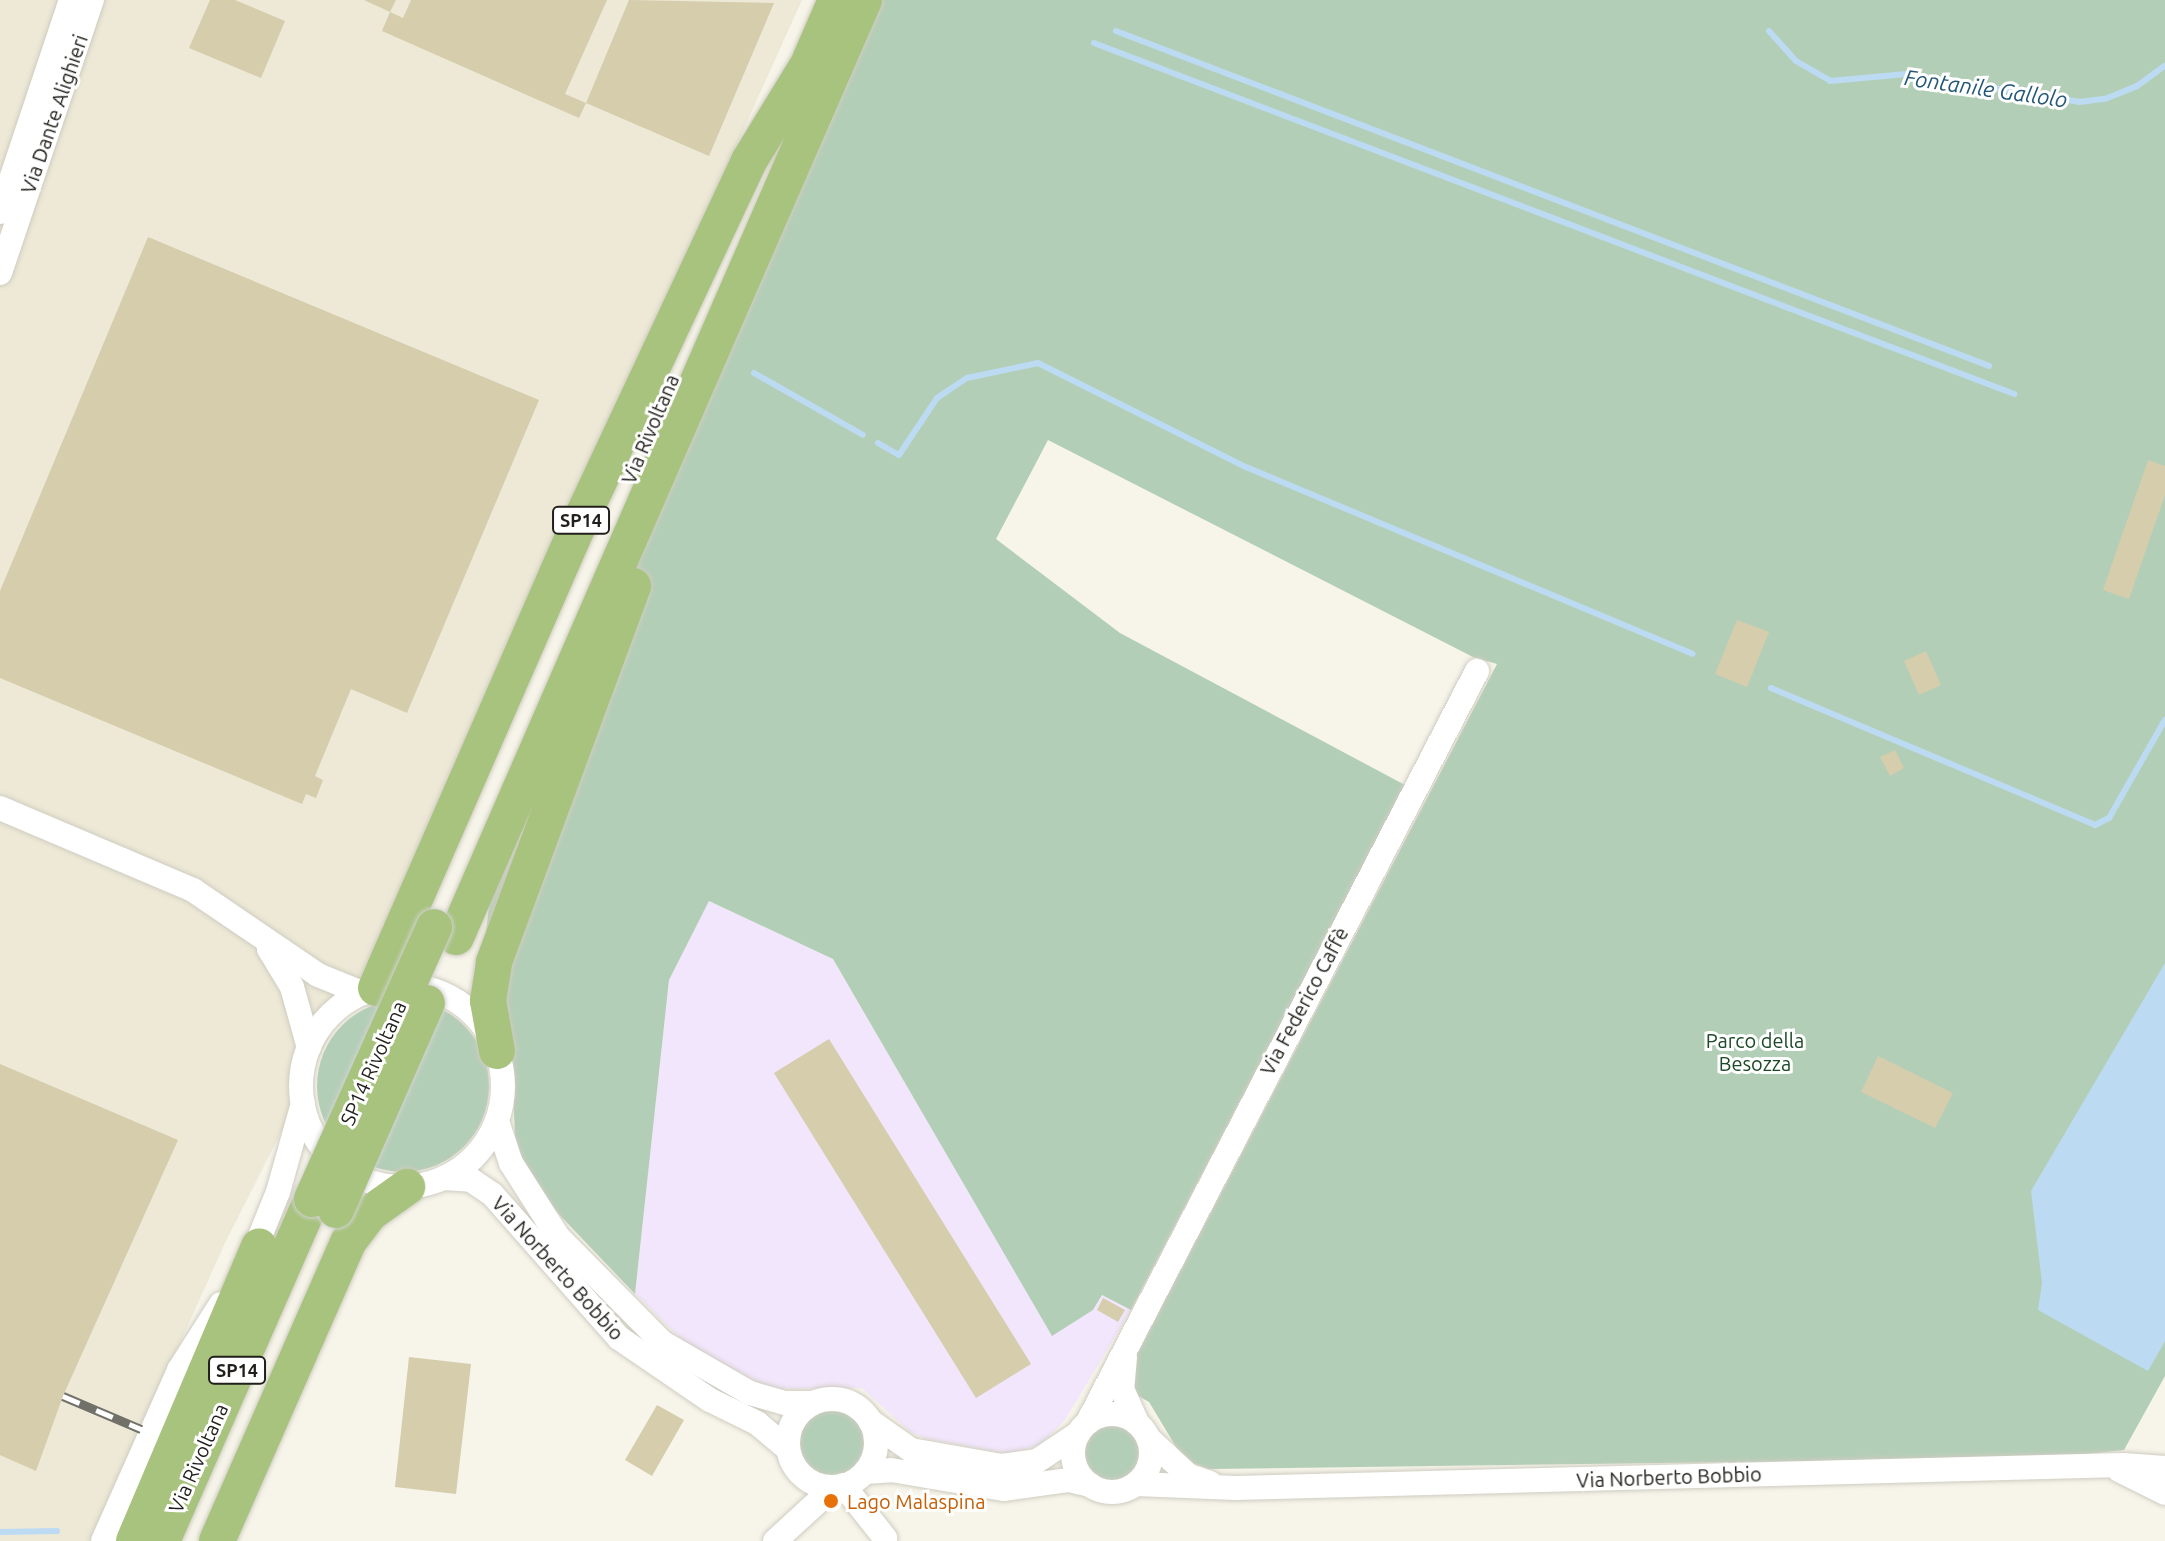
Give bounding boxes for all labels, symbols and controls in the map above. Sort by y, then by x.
street label: Via Dante Alighieri [16,31,92,197]
water label: Fontanile Gallolo [1903,64,2069,112]
street label: Via Rivoltana [616,371,684,487]
road number: SP14 [551,506,611,534]
street label: Via Federico Caffè [1255,923,1353,1079]
street label: SP14 Rivoltana [335,997,411,1129]
park label: Parco della Besozza [1706,1028,1804,1075]
street label: Via Norberto Bobbio [487,1191,629,1345]
road number: SP14 [207,1356,267,1384]
street label: Via Rivoltana [163,1400,233,1516]
street label: Via Norberto Bobbio [1576,1462,1762,1492]
place label: Lago Malaspina [847,1489,985,1513]
marker: Lago Malaspina [822,1492,840,1510]

